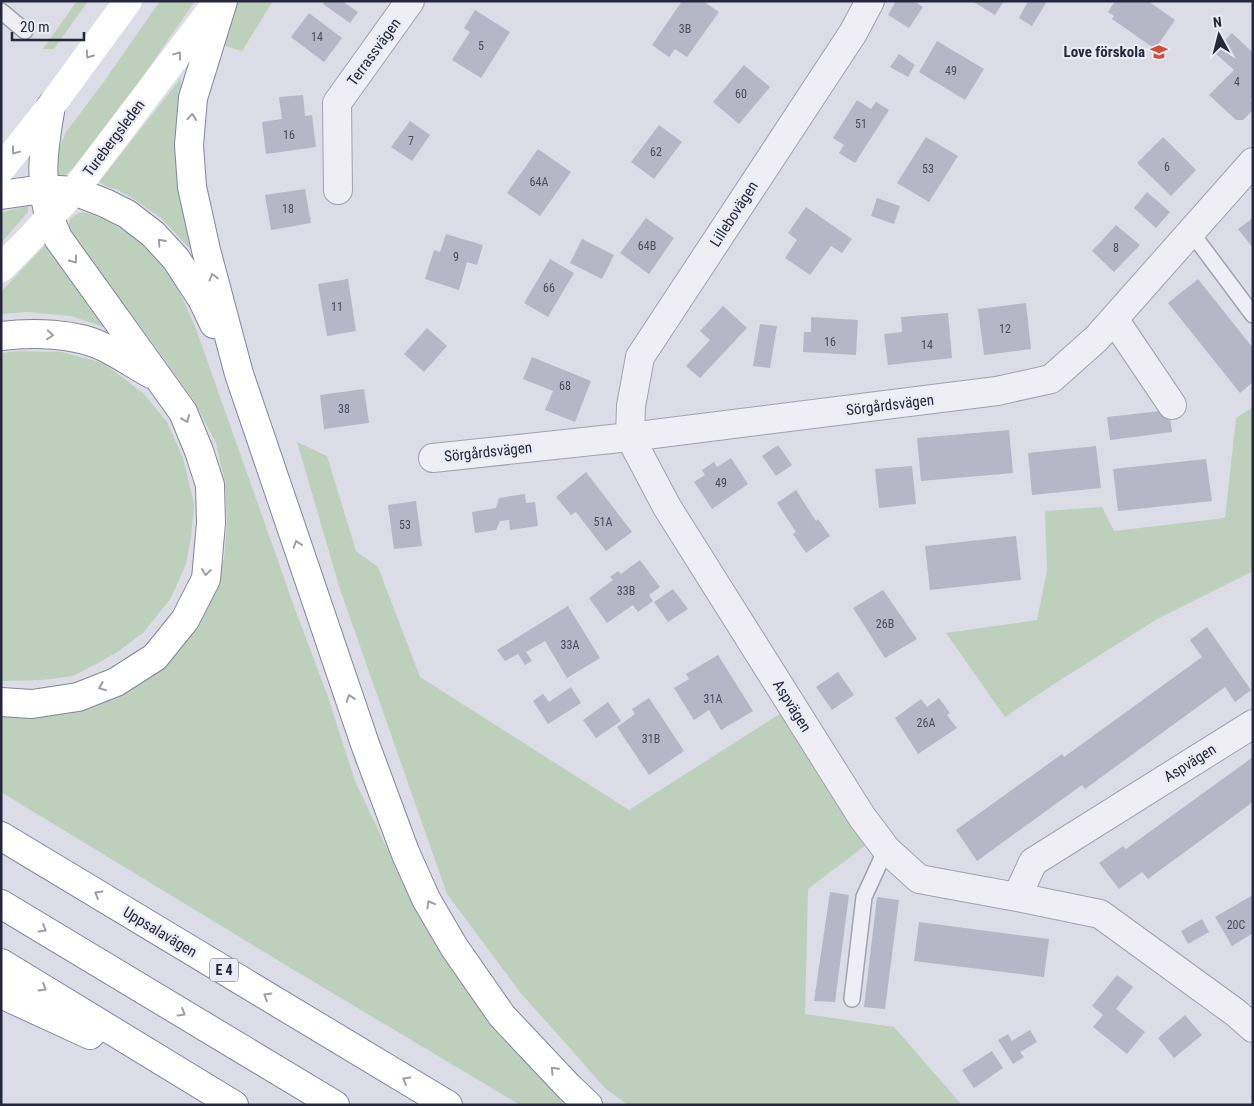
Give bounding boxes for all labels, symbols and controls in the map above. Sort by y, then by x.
scale bar [12,10,85,42]
north arrow [1194,10,1244,60]
text: N [1212,14,1223,31]
street label: Terrassvägen [343,15,405,89]
text: 20 m [20,18,50,36]
house number: 3B [679,22,691,36]
house number: 14 [311,30,323,44]
house number: 5 [478,39,484,53]
school or university icon: Love förskola [1149,42,1169,62]
place label: Love förskola [1064,43,1145,61]
one-way arrow [85,49,95,58]
one-way arrow [172,52,180,61]
house number: 49 [945,64,957,78]
house number: 4 [1234,75,1240,89]
house number: 60 [735,87,747,101]
street label: Turebergsleden [79,96,149,180]
one-way arrow [186,112,197,120]
house number: 51 [855,117,867,131]
house number: 16 [283,128,295,142]
house number: 7 [408,134,414,148]
one-way arrow [12,145,21,155]
house number: 62 [650,145,662,159]
house number: 6 [1164,160,1170,174]
house number: 53 [922,162,934,176]
house number: 64A [530,175,548,189]
street label: Lillebovägen [706,178,762,250]
house number: 18 [282,202,294,216]
one-way arrow [158,239,167,248]
house number: 64B [638,239,656,253]
house number: 8 [1113,241,1119,255]
house number: 9 [453,250,459,264]
one-way arrow [68,254,77,263]
one-way arrow [208,273,218,281]
house number: 66 [543,281,555,295]
house number: 11 [331,300,343,314]
house number: 12 [999,322,1011,336]
one-way arrow [46,329,54,340]
house number: 16 [824,335,836,349]
house number: 14 [921,338,933,352]
house number: 68 [559,379,571,393]
street label: Sörgårdsvägen [845,391,935,419]
house number: 38 [338,402,350,416]
one-way arrow [179,414,190,423]
street label: Sörgårdsvägen [443,438,533,466]
house number: 49 [715,476,727,490]
house number: 51A [594,515,612,529]
house number: 53 [399,518,411,532]
one-way arrow [293,540,303,549]
one-way arrow [201,568,212,576]
house number: 33B [617,584,635,598]
house number: 26B [876,617,894,631]
house number: 33A [561,638,579,652]
street label: Aspvägen [769,677,815,735]
one-way arrow [98,681,107,692]
house number: 31A [704,692,722,706]
one-way arrow [345,694,355,702]
house number: 26A [917,716,935,730]
house number: 31B [642,732,660,746]
street label: Aspvägen [1161,740,1219,786]
one-way arrow [94,890,103,900]
one-way arrow [426,901,436,910]
street label: Uppsalavägen [120,903,200,961]
house number: 20C [1227,918,1246,932]
one-way arrow [38,923,47,933]
road number: E 4 [210,958,238,982]
one-way arrow [37,982,46,992]
one-way arrow [263,992,272,1002]
one-way arrow [177,1007,186,1017]
one-way arrow [551,1067,560,1076]
one-way arrow [402,1076,411,1086]

